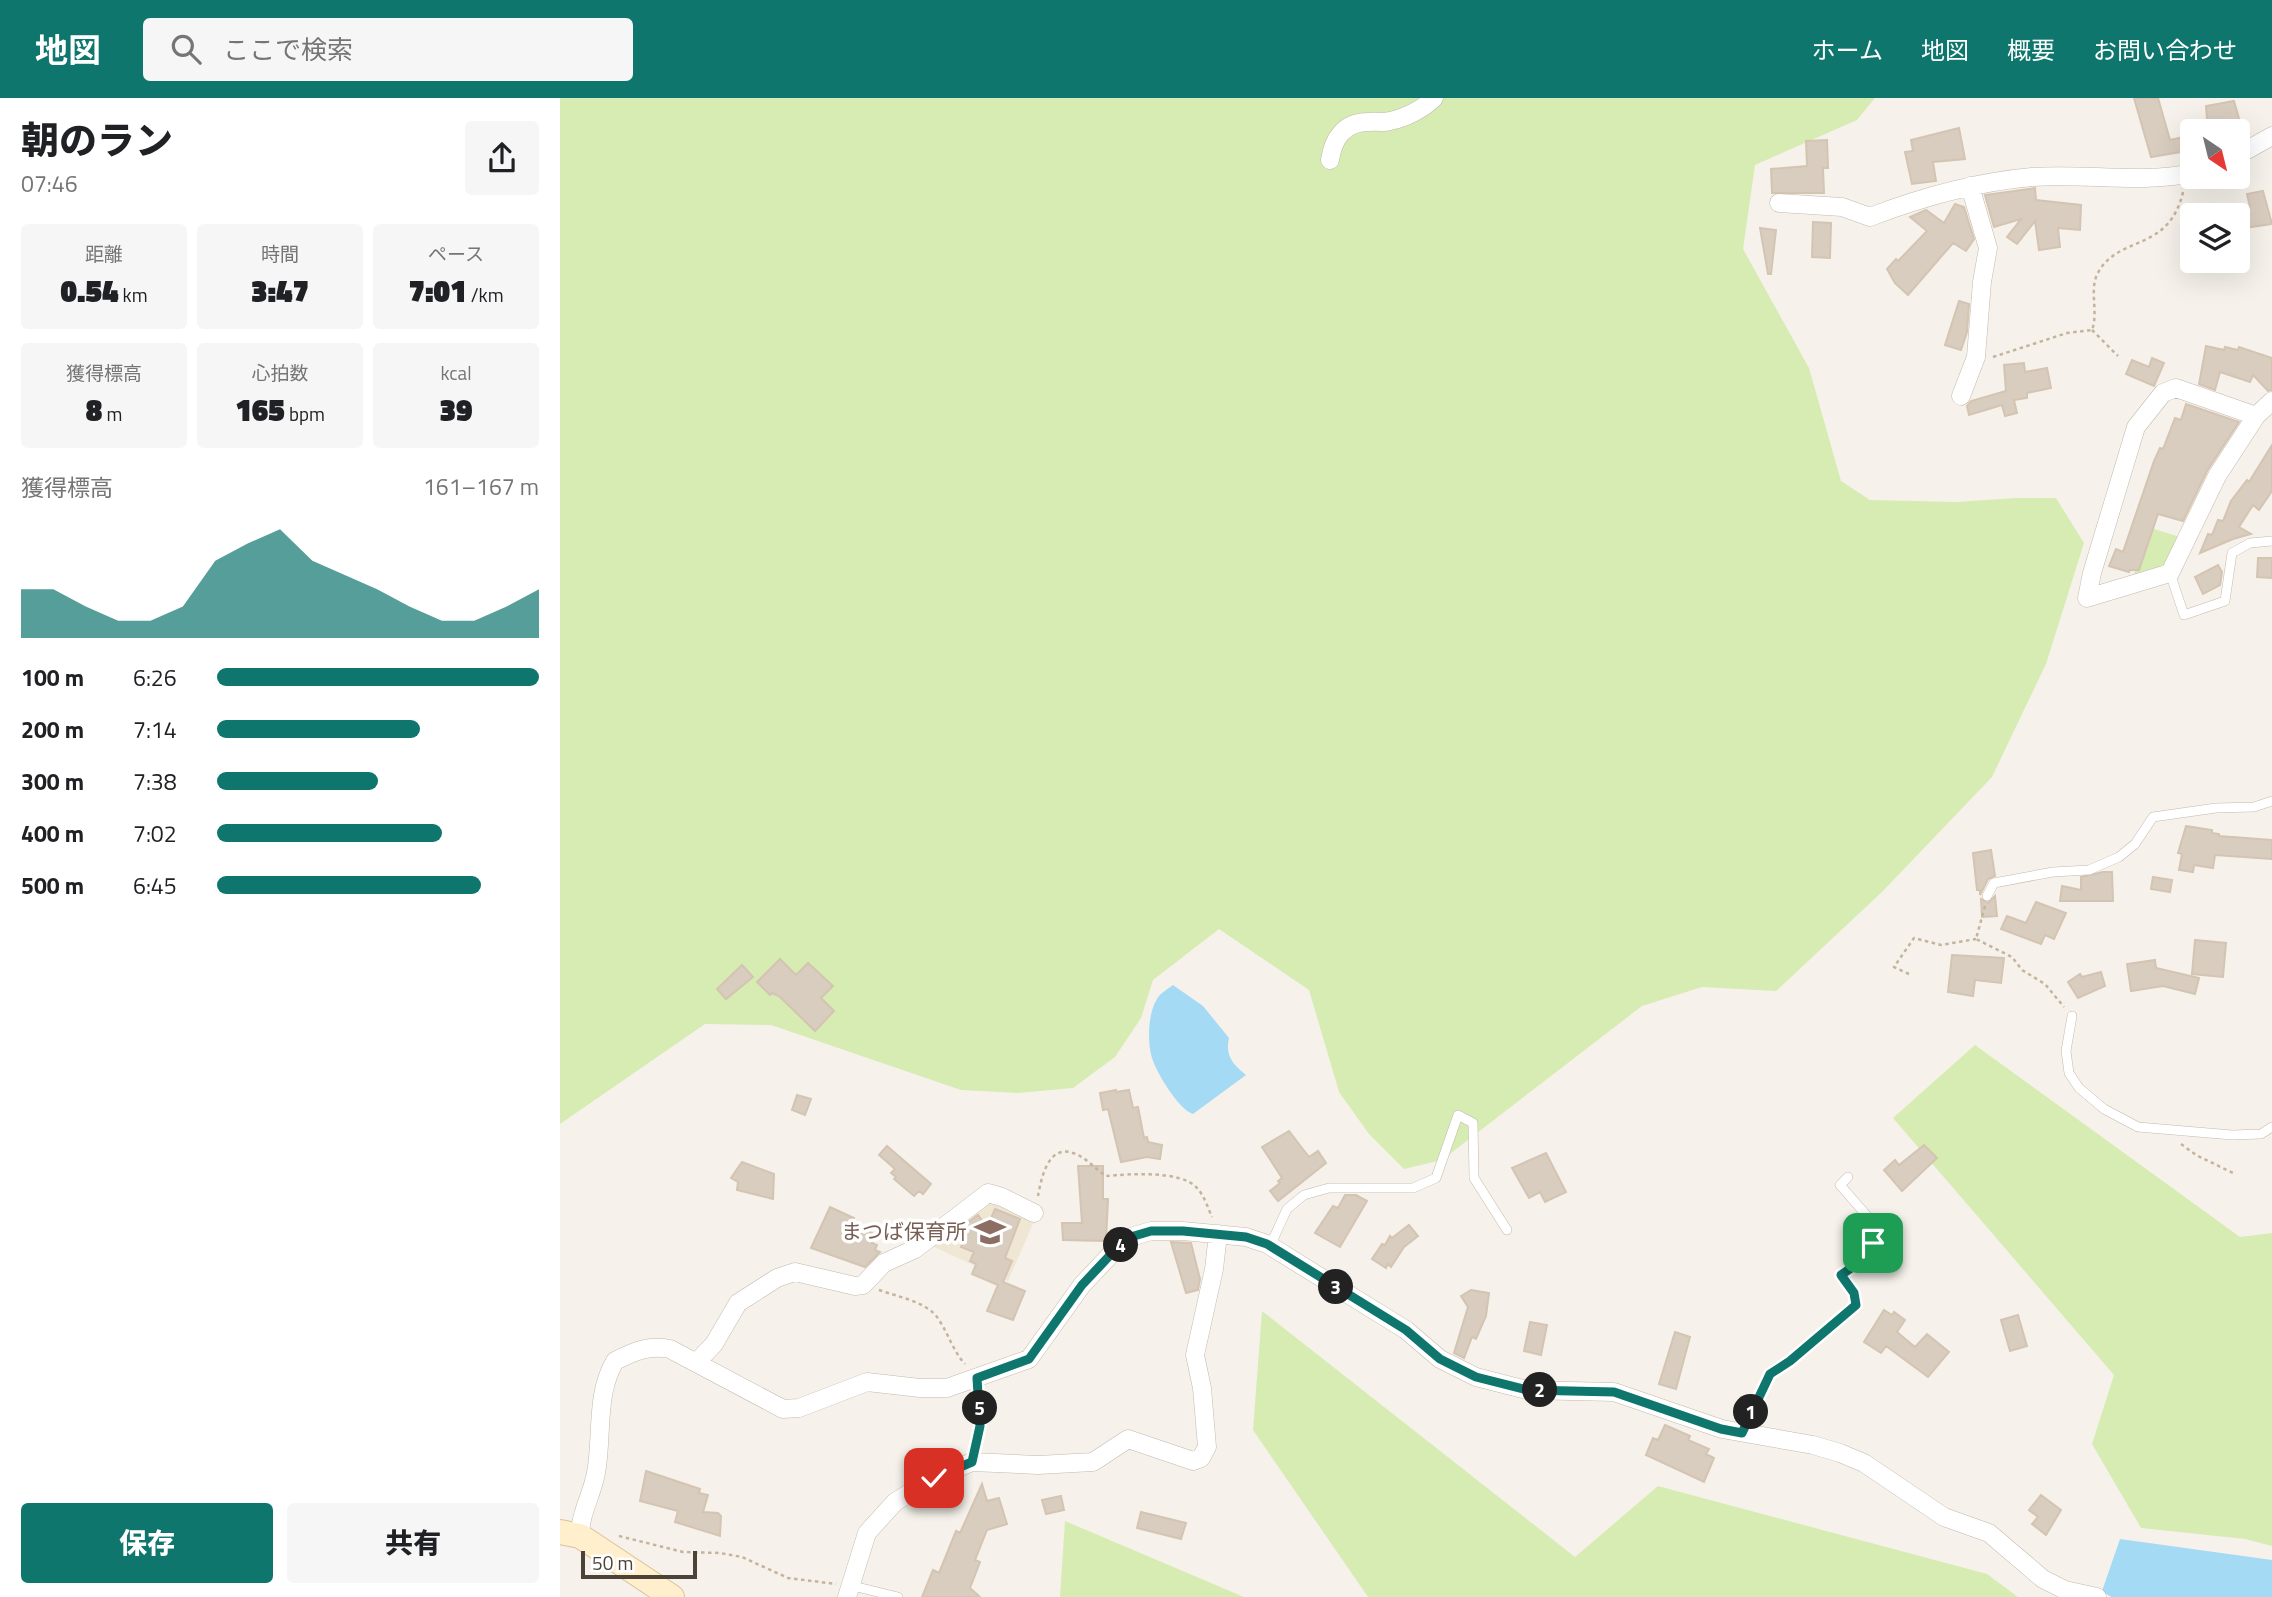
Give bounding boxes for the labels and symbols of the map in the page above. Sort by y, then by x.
north arrow [2180,119,2250,189]
pin [1843,1213,1903,1273]
place label: まつば保育所 [841,1215,967,1247]
school or university icon: まつば保育所 [973,1215,1007,1249]
pin: 4 [1104,1228,1138,1262]
pin: 3 [1318,1270,1354,1304]
pin: 2 [1522,1372,1558,1408]
pin: 5 [962,1390,998,1426]
pin: 1 [1734,1394,1768,1430]
pin [904,1448,964,1508]
scale bar [581,1548,696,1580]

